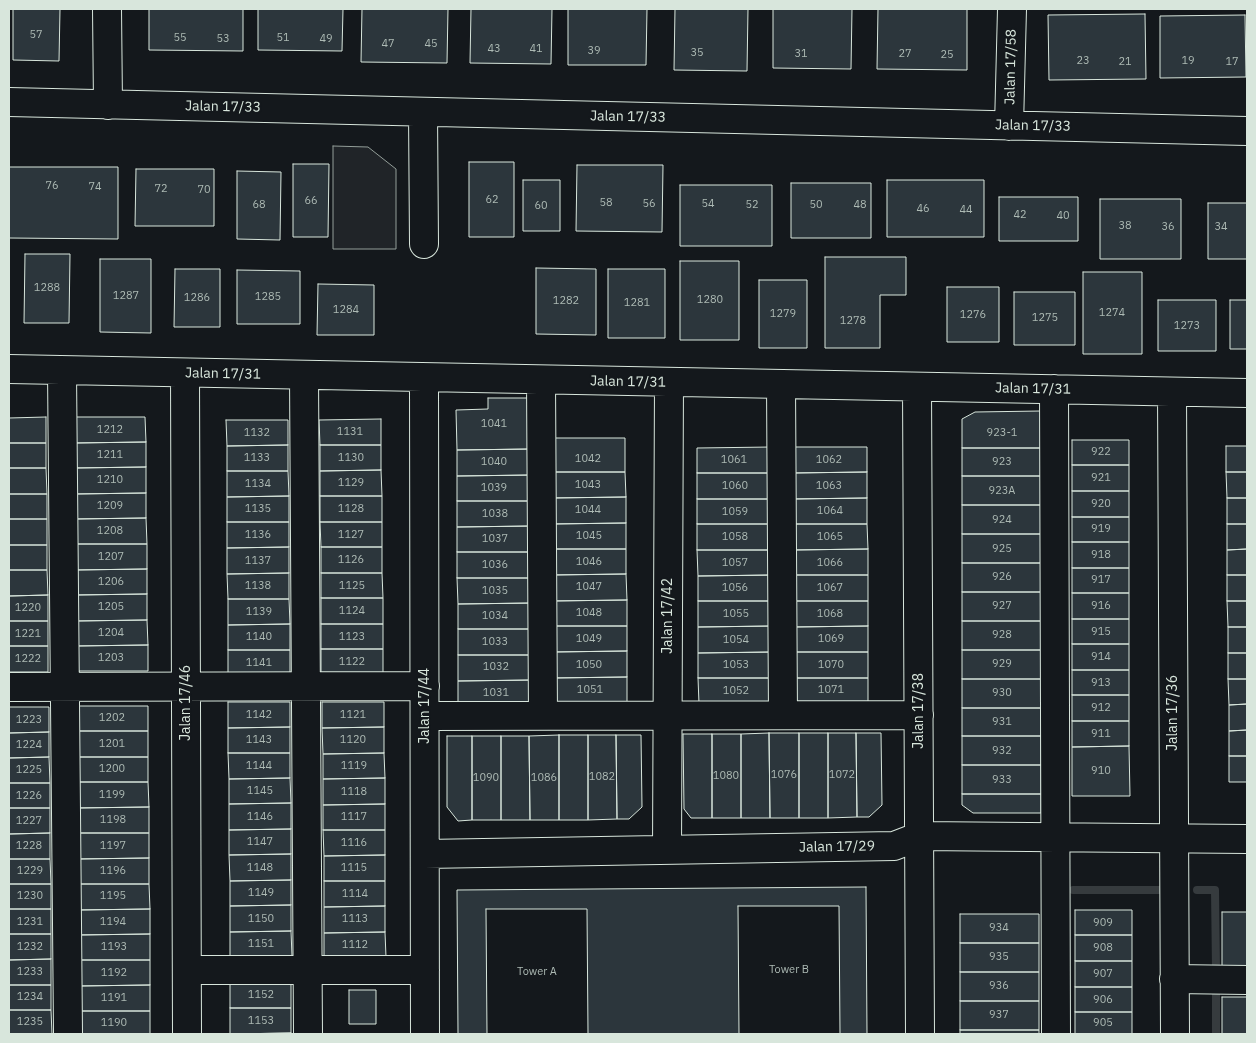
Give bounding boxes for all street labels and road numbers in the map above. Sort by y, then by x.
street label: Jalan 17/58 [1002,29,1020,105]
street label: Jalan 17/33 [185,98,261,116]
street label: Jalan 17/33 [590,108,666,126]
street label: Jalan 17/33 [995,117,1071,135]
street label: Jalan 17/31 [185,365,261,383]
street label: Jalan 17/31 [590,373,666,391]
street label: Jalan 17/31 [995,380,1071,398]
street label: Jalan 17/42 [660,578,676,654]
street label: Jalan 17/46 [178,665,194,741]
street label: Jalan 17/44 [417,668,433,744]
street label: Jalan 17/38 [911,673,927,749]
street label: Jalan 17/36 [1165,675,1181,751]
street label: Jalan 17/29 [799,838,875,856]

